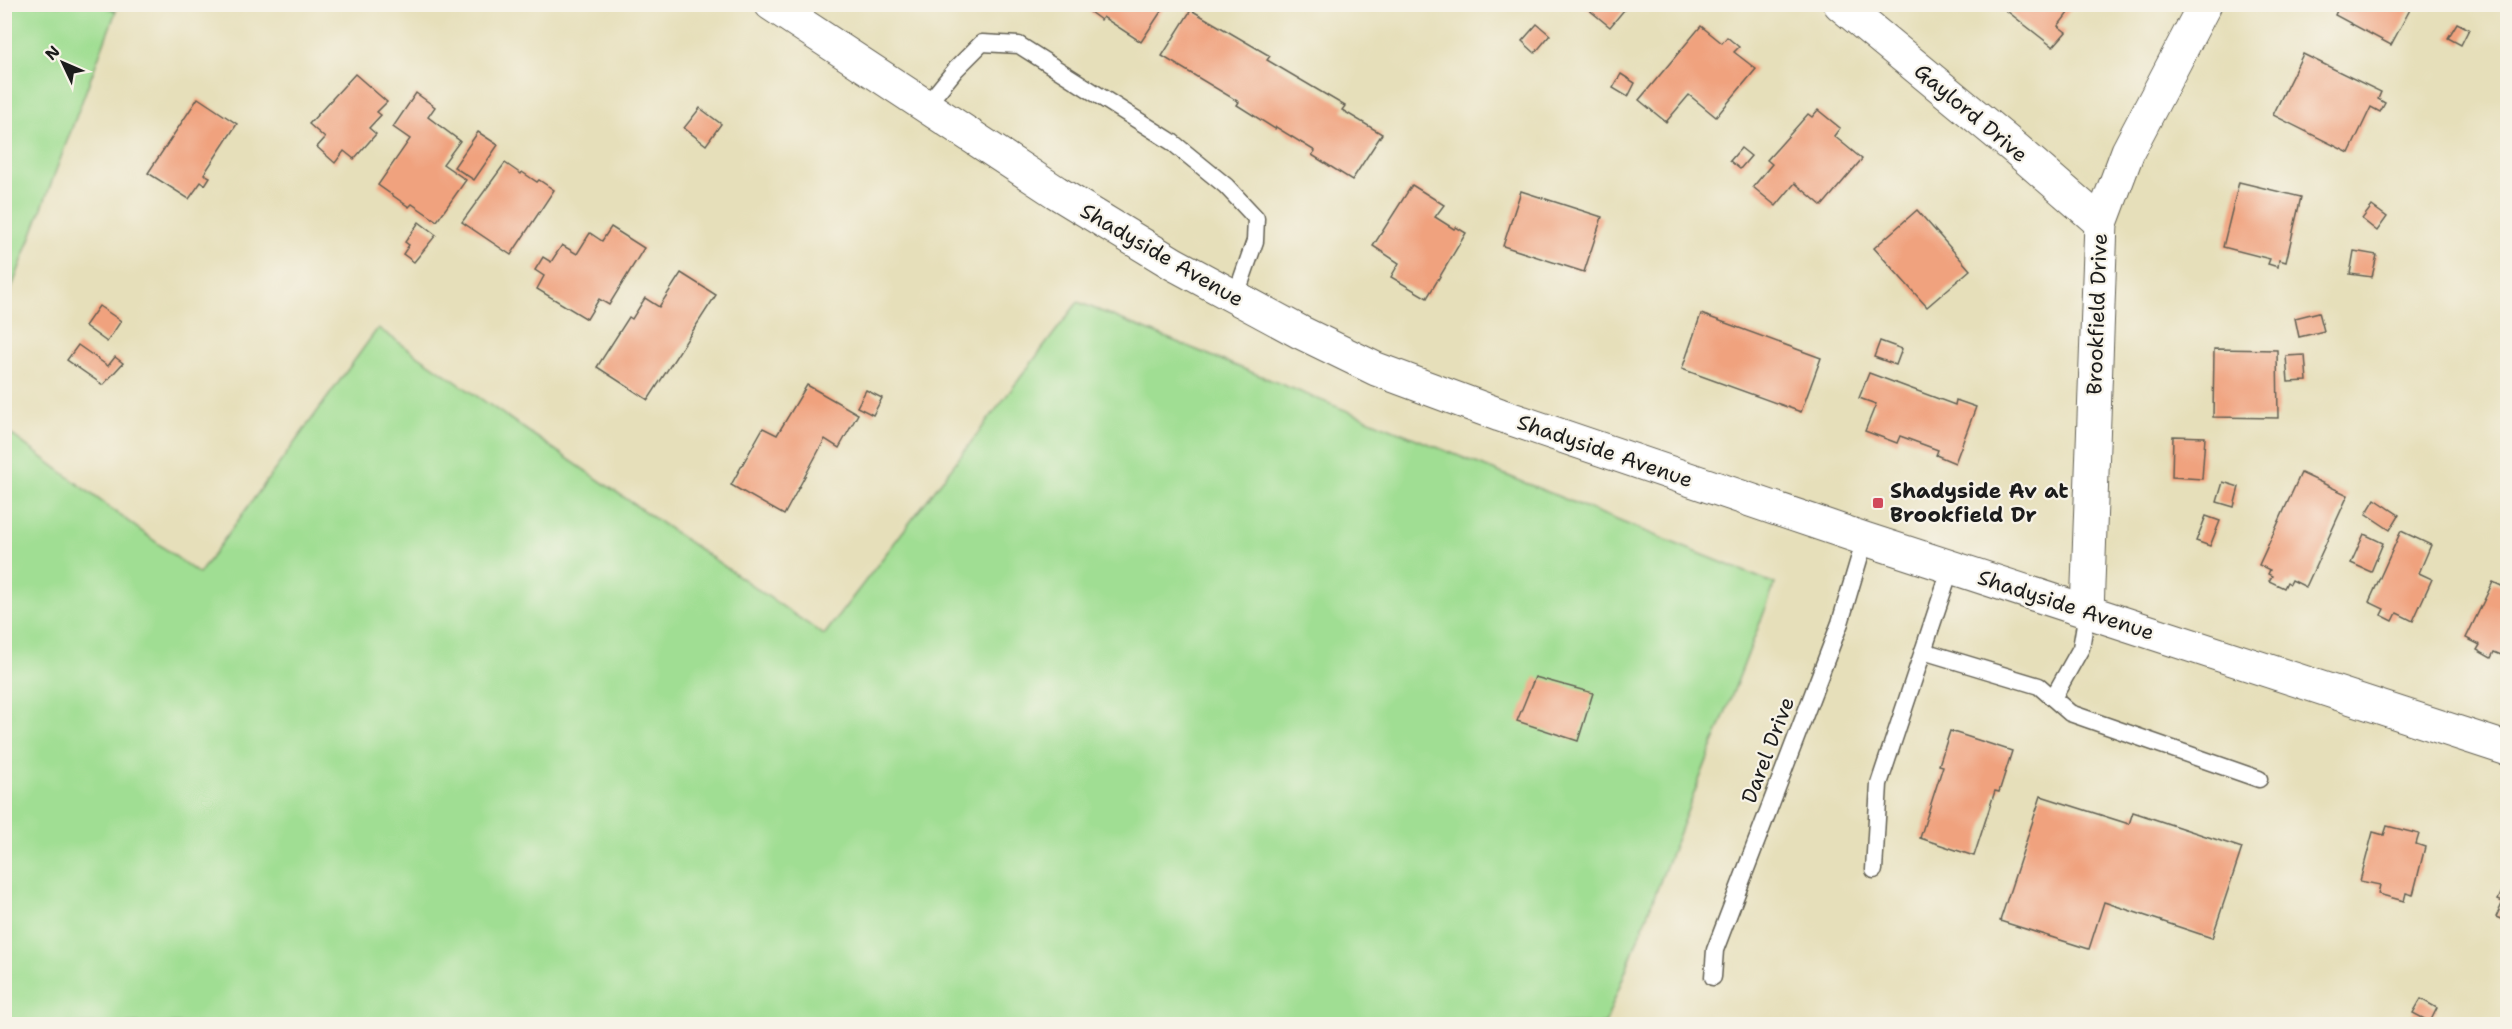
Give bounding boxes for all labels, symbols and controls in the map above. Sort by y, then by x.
north arrow [33,33,93,93]
text: N [41,41,65,65]
street label: Gaylord Drive [1908,57,2034,169]
street label: Shadyside Avenue [1075,197,1249,313]
street label: Brookfield Drive [2080,233,2114,395]
street label: Shadyside Avenue [1513,408,1697,494]
place label: Shadyside Av at Brookfield Dr [1890,477,2069,529]
marker: Shadyside Av at Brookfield Dr [1871,496,1885,510]
street label: Shadyside Avenue [1974,563,2158,647]
street label: Darel Drive [1735,693,1801,807]

